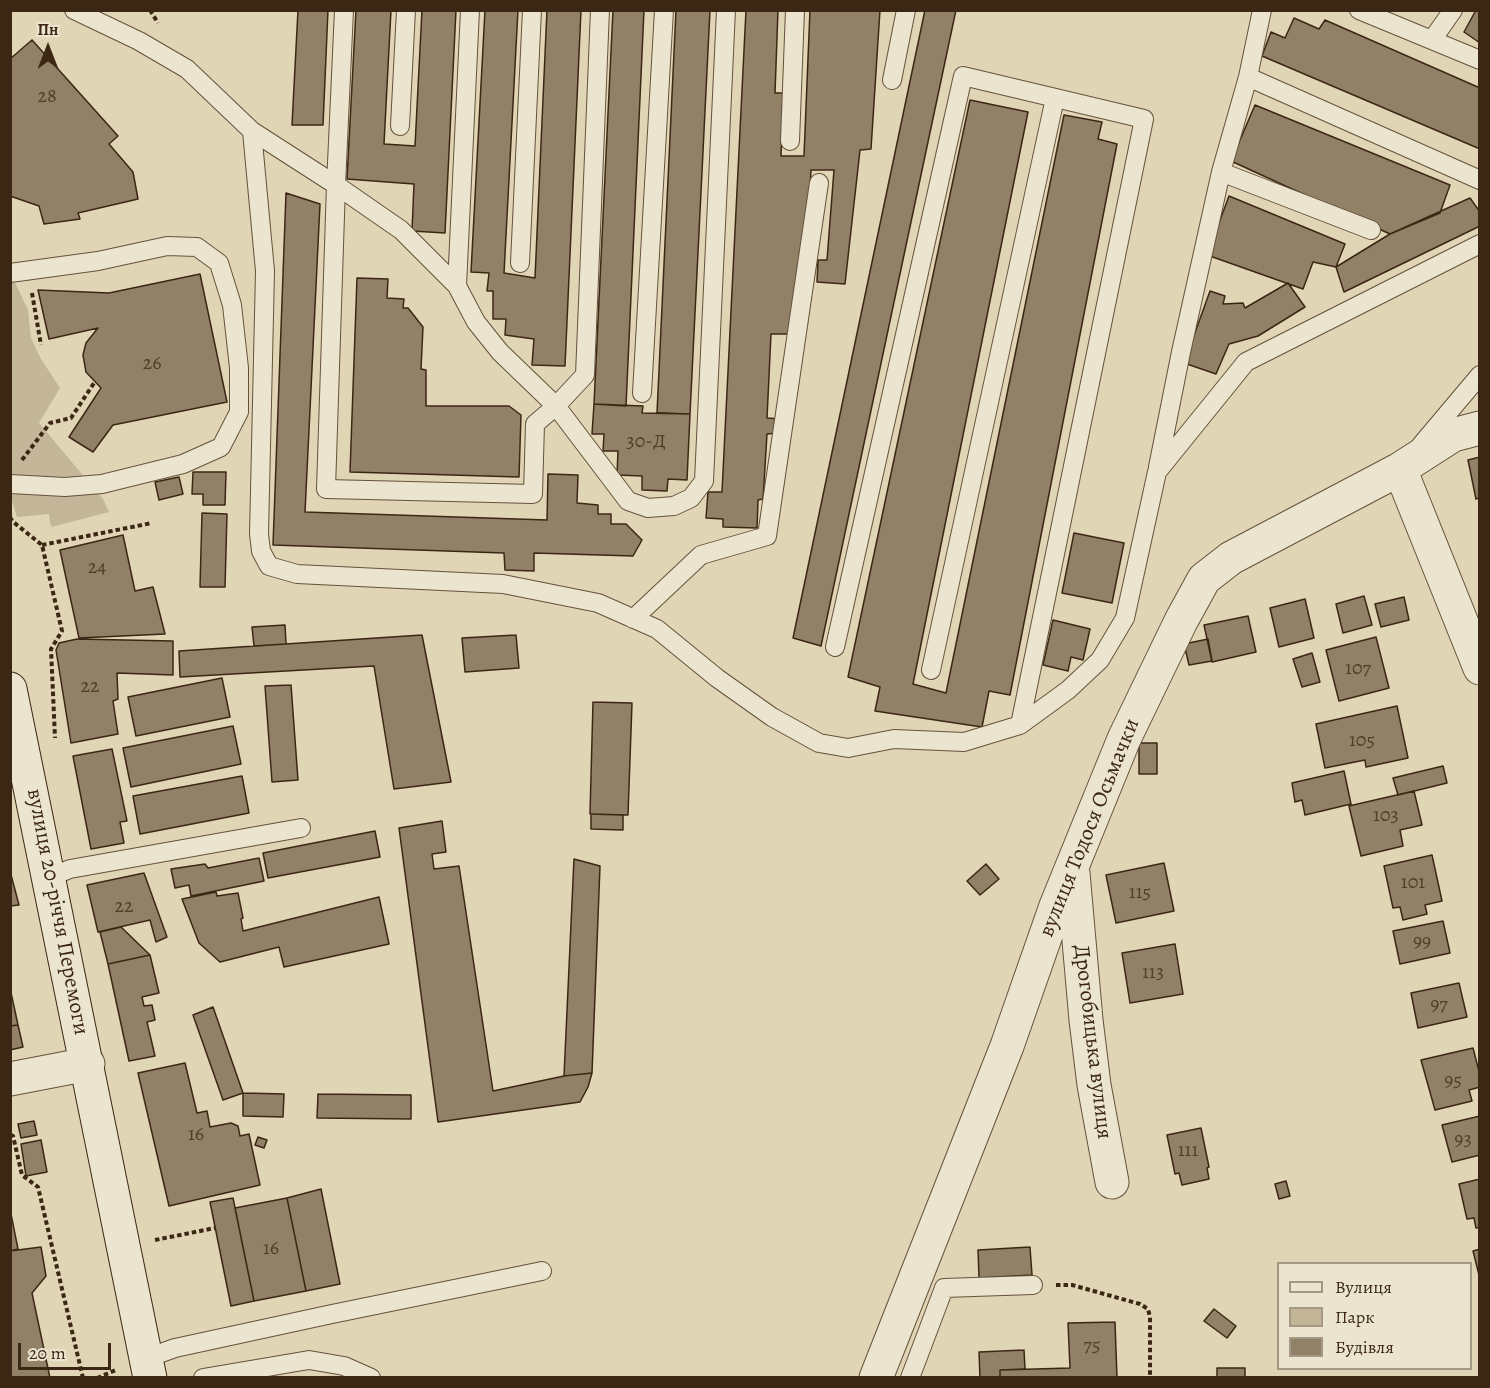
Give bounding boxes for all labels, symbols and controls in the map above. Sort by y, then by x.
north arrow [18,18,78,78]
text: Пн [38,19,58,41]
house number: 28 [37,85,57,109]
house number: 26 [143,352,161,376]
house number: 30-Д [626,430,666,454]
house number: 24 [88,556,106,580]
house number: 107 [1345,657,1371,681]
house number: 22 [81,675,99,699]
street label: вулиця Тодося Осьмачки [1034,715,1146,941]
house number: 105 [1349,729,1375,753]
street label: вулиця 20-річчя Перемоги [20,786,94,1038]
house number: 103 [1373,804,1399,828]
house number: 101 [1401,871,1425,895]
house number: 115 [1129,881,1151,905]
house number: 22 [115,895,133,919]
house number: 99 [1413,930,1431,954]
street label: Дрогобицька вулиця [1067,943,1117,1141]
house number: 113 [1142,961,1164,985]
house number: 97 [1430,993,1448,1017]
house number: 95 [1444,1069,1462,1093]
house number: 16 [188,1123,204,1147]
house number: 93 [1454,1128,1472,1152]
house number: 111 [1178,1139,1198,1163]
house number: 16 [263,1237,279,1261]
legend [1277,1262,1472,1370]
text: Вулиця [1335,1275,1392,1299]
text: Парк [1335,1305,1375,1329]
scale bar [21,1331,114,1369]
house number: 75 [1084,1334,1100,1358]
text: Будівля [1335,1335,1394,1359]
text: 20 m [29,1341,66,1365]

